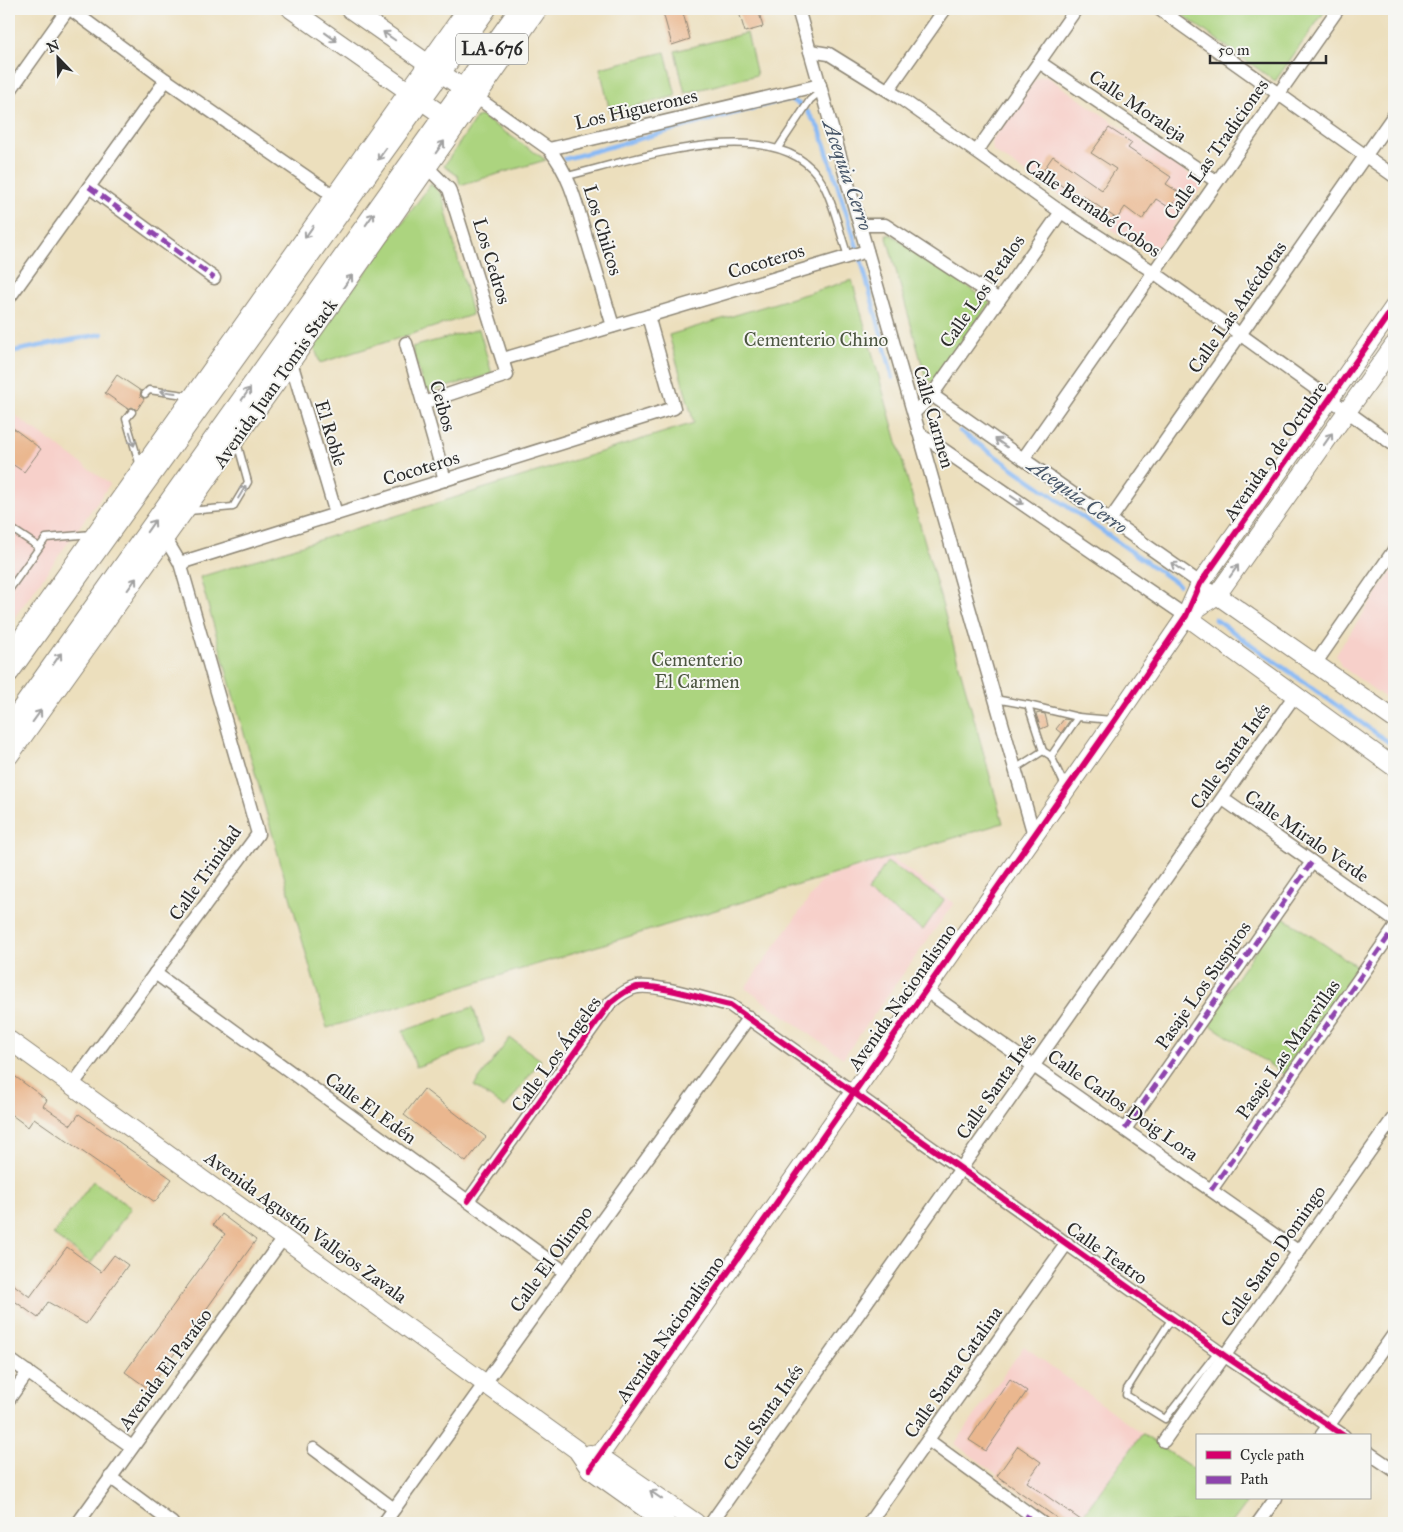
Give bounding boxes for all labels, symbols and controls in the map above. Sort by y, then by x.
one-way arrow [382,31,396,41]
north arrow [32,32,82,82]
one-way arrow [324,32,338,42]
scale bar [1210,32,1327,64]
road number: LA-676 [456,34,528,64]
text: N [44,36,62,57]
text: 50 m [1218,41,1250,59]
street label: Calle Moraleja [1085,65,1192,148]
street label: Calle Las Tradiciones [1159,74,1273,224]
street label: Los Higuerones [572,84,700,135]
water label: Acequia Cerro [817,114,878,234]
one-way arrow [435,140,445,154]
one-way arrow [376,147,387,160]
street label: Calle Bernabé Cobos [1021,154,1165,262]
street label: Los Chilcos [578,182,628,278]
one-way arrow [365,212,375,226]
street label: Los Cedros [468,215,516,307]
one-way arrow [304,225,314,239]
street label: Calle Los Petalos [935,230,1030,352]
street label: Calle Las Anécdotas [1183,236,1291,378]
street label: Cocoteros [725,238,807,284]
one-way arrow [343,274,353,288]
street label: Avenida Juan Tomis Stack [207,294,343,474]
park label: Cementerio Chino [744,328,888,351]
street label: Calle Carmen [908,363,960,471]
street label: Avenida 9 de Octubre [1218,377,1332,526]
street label: Ceibos [425,378,461,434]
one-way arrow [160,387,176,397]
one-way arrow [241,387,251,401]
street label: El Roble [310,397,352,469]
one-way arrow [128,431,138,447]
one-way arrow [1323,432,1333,446]
one-way arrow [994,438,1008,448]
street label: Cocoteros [380,445,462,491]
water label: Acequia Cerro [1022,452,1133,539]
one-way arrow [238,485,248,499]
one-way arrow [1010,495,1024,505]
one-way arrow [146,519,156,533]
one-way arrow [1170,562,1184,572]
one-way arrow [1229,565,1239,579]
one-way arrow [127,578,137,592]
park label: Cementerio El Carmen [651,648,743,693]
one-way arrow [52,652,62,666]
street label: Calle Santa Inés [1185,698,1275,814]
one-way arrow [32,709,42,723]
street label: Calle Miralo Verde [1240,785,1374,887]
street label: Calle Trinidad [164,821,246,925]
street label: Pasaje Los Suspiros [1150,916,1256,1054]
street label: Avenida Nacionalismo [842,919,961,1076]
street label: Pasaje Las Maravillas [1231,975,1345,1123]
street label: Calle Los Ángeles [505,991,607,1117]
street label: Calle Santa Inés [951,1028,1041,1144]
street label: Calle Carlos Doig Lora [1043,1044,1204,1167]
street label: Calle El Edén [321,1067,421,1149]
street label: Avenida Agustín Vallejos Zavala [199,1145,412,1310]
street label: Calle Santo Domingo [1216,1181,1331,1332]
street label: Calle El Olimpo [505,1201,598,1317]
street label: Calle Teatro [1062,1217,1152,1290]
street label: Avenida Nacionalismo [610,1251,729,1408]
street label: Calle Santa Catalina [899,1301,1008,1442]
street label: Avenida El Paraíso [113,1304,217,1435]
street label: Calle Santa Inés [718,1359,808,1475]
legend [1196,1434,1370,1500]
text: Cycle path [1240,1446,1305,1464]
text: Path [1240,1470,1269,1488]
one-way arrow [649,1490,663,1500]

